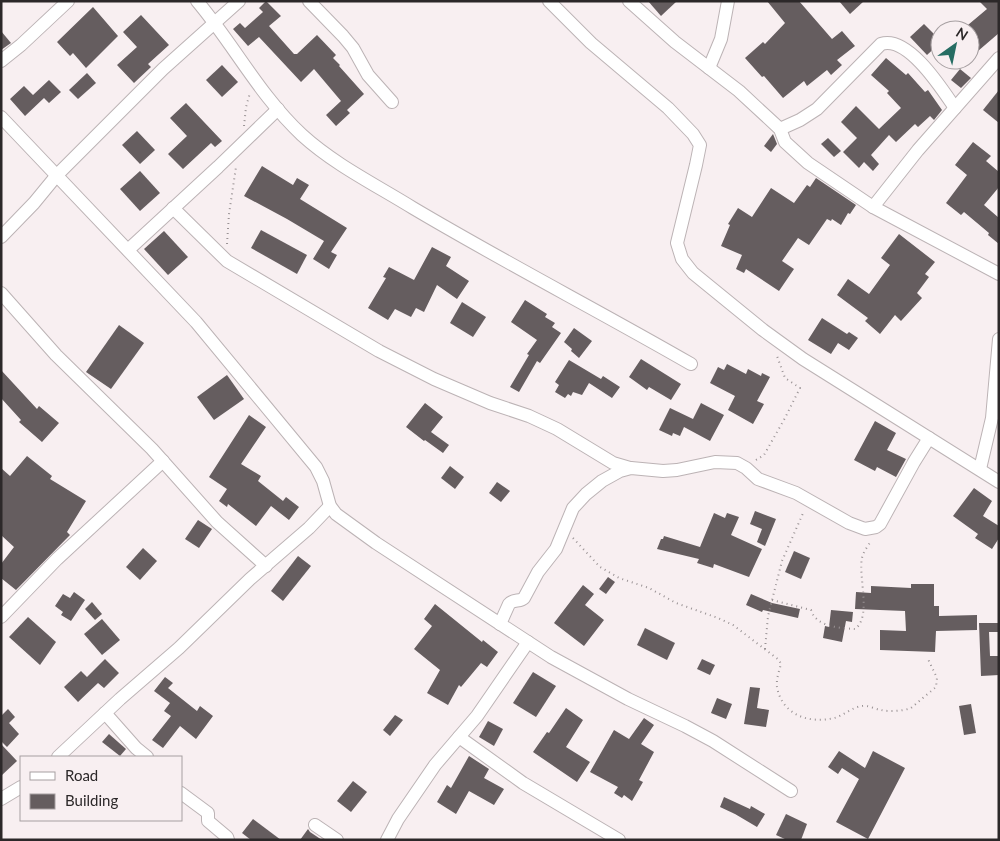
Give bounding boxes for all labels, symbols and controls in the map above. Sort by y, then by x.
north arrow [930,20,980,70]
text: N [953,24,972,44]
legend [20,756,182,821]
text: Road [65,766,98,784]
text: Building [65,791,118,809]

